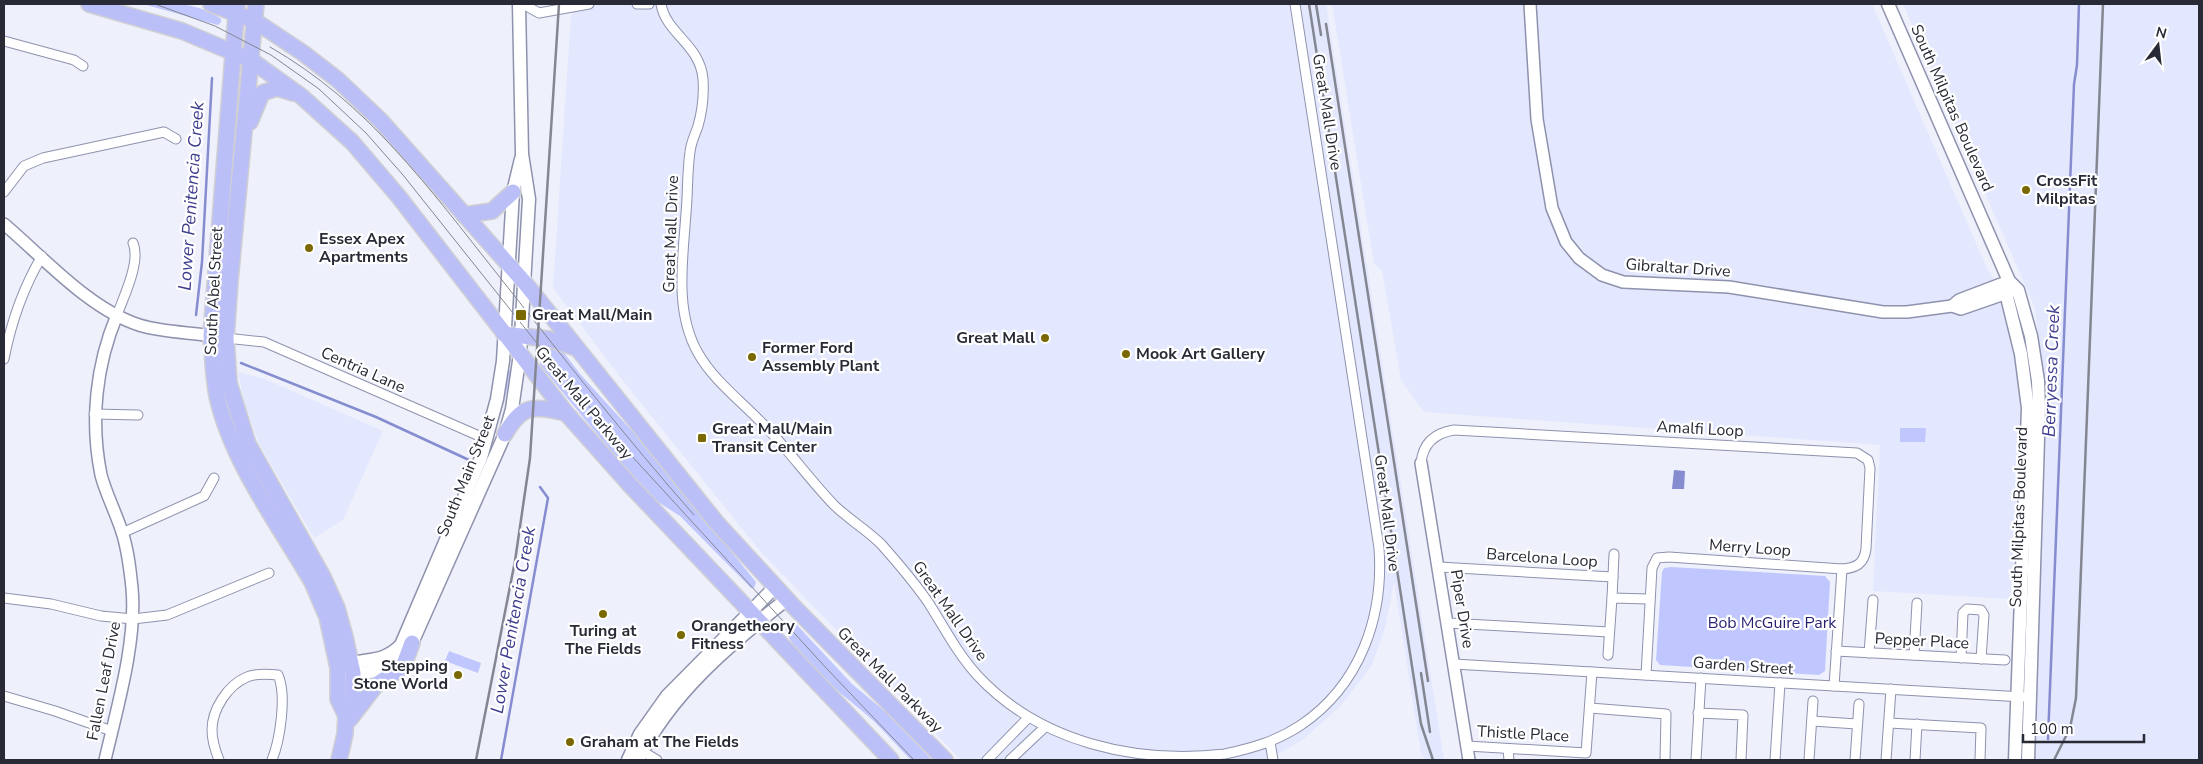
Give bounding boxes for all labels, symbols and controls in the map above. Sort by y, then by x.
north arrow [2133,20,2183,70]
street label: South Milpitas Boulevard [1905,21,1999,195]
text: N [2154,22,2169,43]
street label: Great Mall Drive [1307,52,1347,172]
water label: Lower Penitencia Creek [172,100,210,291]
place label: CrossFit Milpitas [2036,170,2098,210]
street label: Great Mall Drive [658,175,684,293]
marker: CrossFit Milpitas [2020,184,2032,196]
street label: South Abel Street [200,226,228,356]
place label: Essex Apex Apartments [319,228,408,268]
marker: Essex Apex Apartments [303,242,315,254]
street label: Gibraltar Drive [1625,253,1731,283]
place label: Great Mall/Main [532,304,652,326]
water label: Berryessa Creek [2037,304,2065,437]
marker: Great Mall/Main [514,308,528,322]
place label: Great Mall [956,327,1035,349]
marker: Great Mall [1039,332,1051,344]
place label: Former Ford Assembly Plant [762,337,880,377]
street label: Centria Lane [317,342,409,398]
street label: Great Mall Parkway [530,342,638,465]
place label: Mook Art Gallery [1136,343,1265,365]
marker: Mook Art Gallery [1120,348,1132,360]
marker: Former Ford Assembly Plant [746,351,758,363]
street label: South Main Street [432,412,501,540]
street label: Amalfi Loop [1656,416,1744,442]
place label: Great Mall/Main Transit Center [712,418,832,458]
street label: South Milpitas Boulevard [2005,426,2033,608]
marker: Great Mall/Main Transit Center [696,432,708,444]
street label: Great Mall Drive [1369,453,1405,573]
water label: Lower Penitencia Creek [485,524,541,715]
street label: Merry Loop [1708,534,1792,562]
street label: Barcelona Loop [1486,543,1598,573]
street label: Great Mall Drive [907,557,993,665]
street label: Piper Drive [1445,568,1479,650]
marker: Turing at The Fields [597,608,609,620]
park label: Bob McGuire Park [1708,612,1837,634]
place label: Orangetheory Fitness [691,615,795,655]
street label: Fallen Leaf Drive [82,619,126,743]
place label: Turing at The Fields [565,620,641,660]
street label: Great Mall Parkway [832,622,948,738]
street label: Pepper Place [1874,628,1970,654]
marker: Orangetheory Fitness [675,629,687,641]
street label: Garden Street [1692,652,1794,681]
place label: Stepping Stone World [353,655,448,695]
marker: Stepping Stone World [452,669,464,681]
scale bar [2023,712,2144,744]
text: 100 m [2030,719,2074,739]
street label: Thistle Place [1476,721,1570,747]
place label: Graham at The Fields [580,731,739,753]
marker: Graham at The Fields [564,736,576,748]

